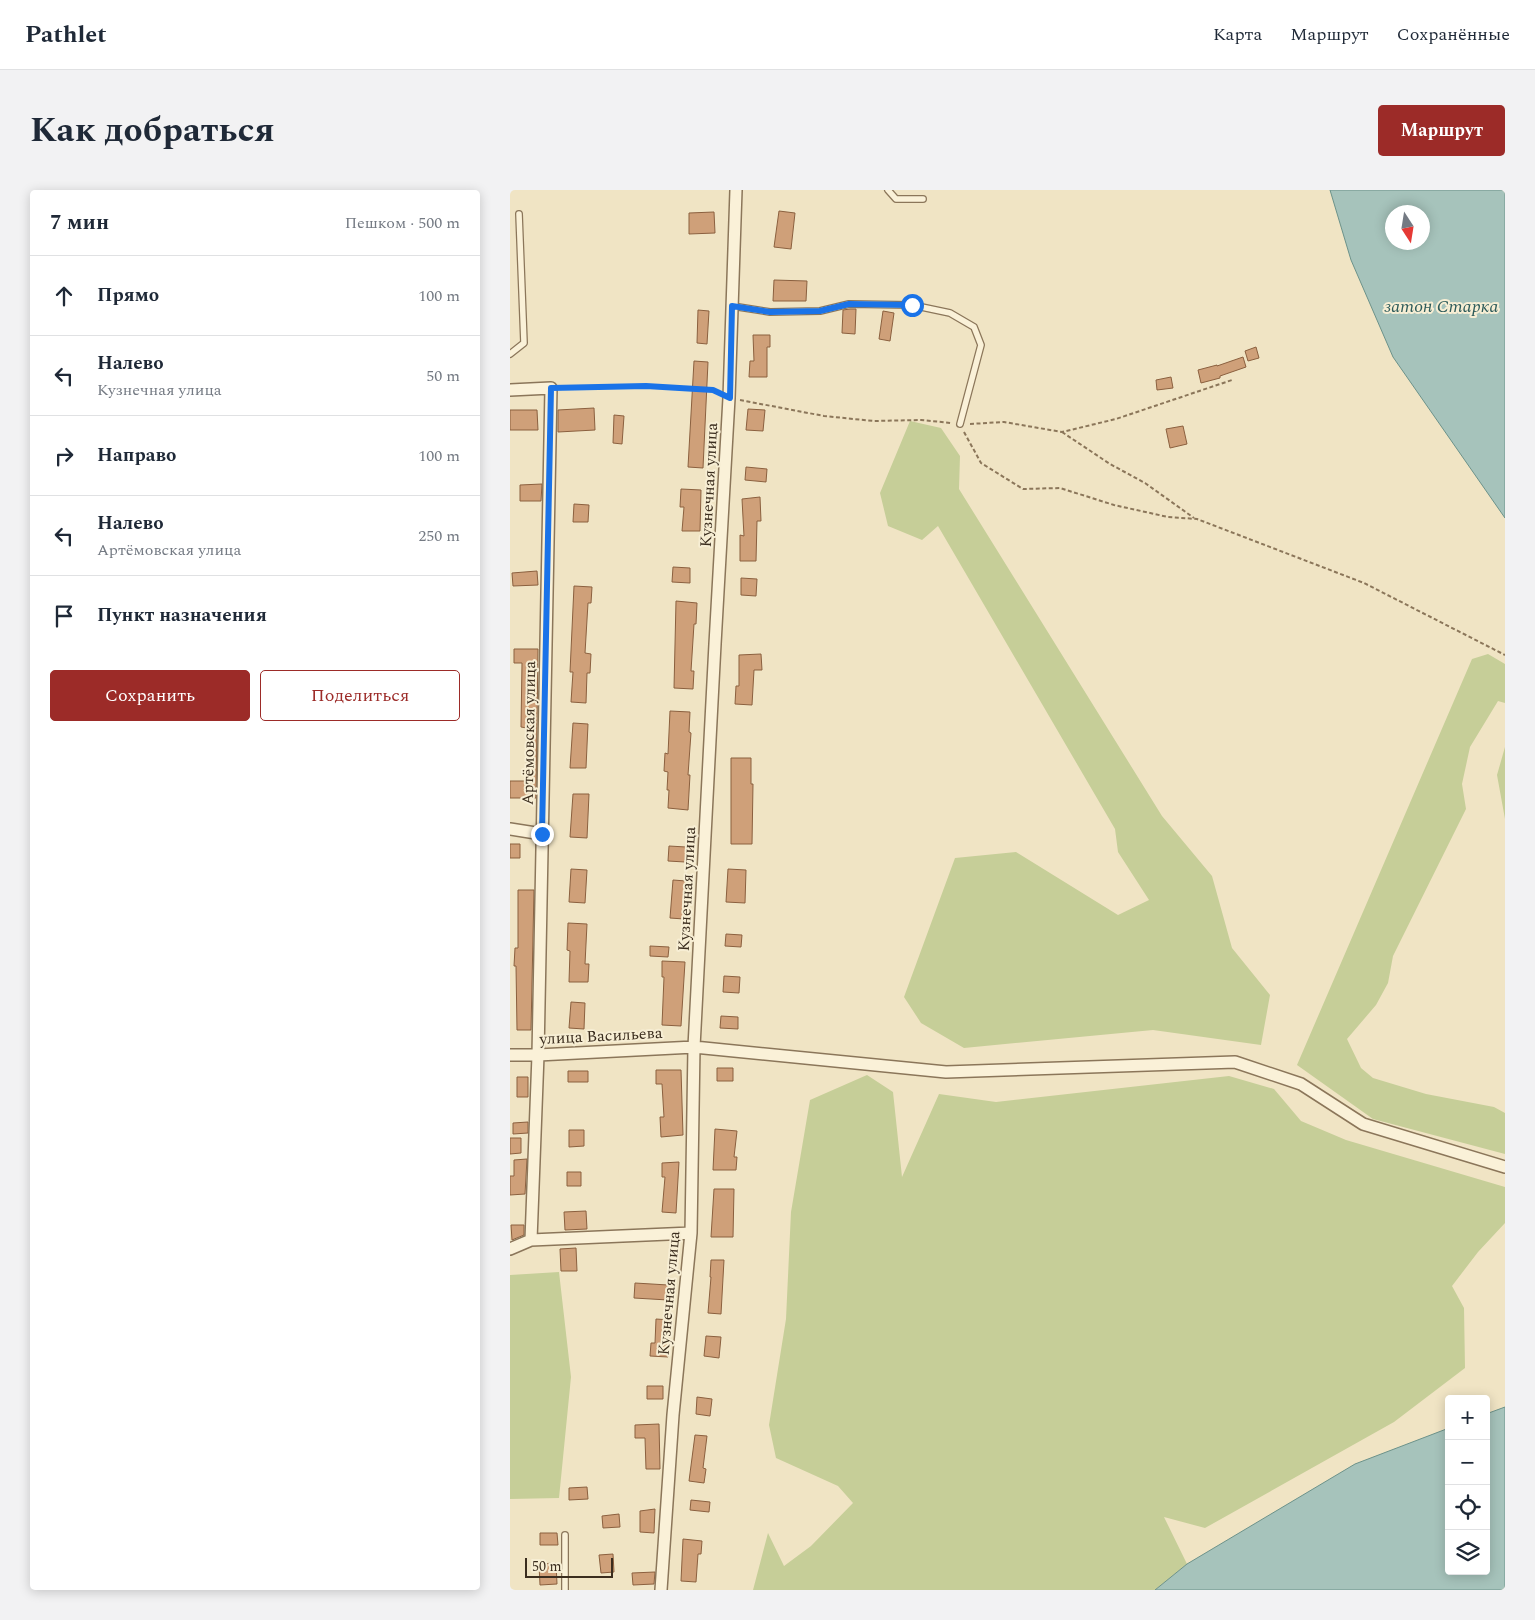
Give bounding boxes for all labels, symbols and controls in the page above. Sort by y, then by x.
text: Pathlet [25,17,107,53]
text: Карта [1213,21,1262,48]
text: Маршрут [1290,21,1369,48]
text: Сохранённые [1397,21,1510,48]
text: Как добраться [30,104,275,157]
button: Маршрут [1378,105,1505,156]
north arrow [1385,205,1430,250]
text: 7 мин [50,207,109,239]
text: Пешком · 500 m [345,211,460,235]
text: Прямо [97,281,159,310]
icon: ahead [50,282,78,310]
text: 100 m [418,284,460,308]
water label: затон Старка [1384,293,1498,320]
route start [901,294,924,317]
text: Налево [97,349,164,378]
icon: left [50,362,78,390]
text: 50 m [426,364,460,388]
text: Кузнечная улица [97,378,222,402]
street label: Кузнечная улица [694,422,724,548]
text: Направо [97,441,176,470]
icon: right [50,442,78,470]
text: 100 m [418,444,460,468]
text: Налево [97,509,164,538]
icon: left [50,522,78,550]
text: 250 m [418,524,460,548]
text: Артёмовская улица [97,538,241,562]
text: Пункт назначения [97,601,267,630]
icon: arrive [50,602,78,630]
street label: Артёмовская улица [516,660,542,805]
button: Сохранить [50,670,250,721]
button: Поделиться [260,670,460,721]
route end [531,823,554,846]
street label: Кузнечная улица [672,826,702,952]
street label: улица Васильева [538,1021,663,1051]
street label: Кузнечная улица [652,1230,686,1356]
map controls [1445,1395,1490,1575]
button: + [1445,1395,1490,1440]
button: − [1445,1440,1490,1485]
button: locate [1445,1485,1490,1530]
button: layers [1445,1530,1490,1575]
scale bar [525,1555,612,1578]
text: 50 m [532,1556,562,1577]

